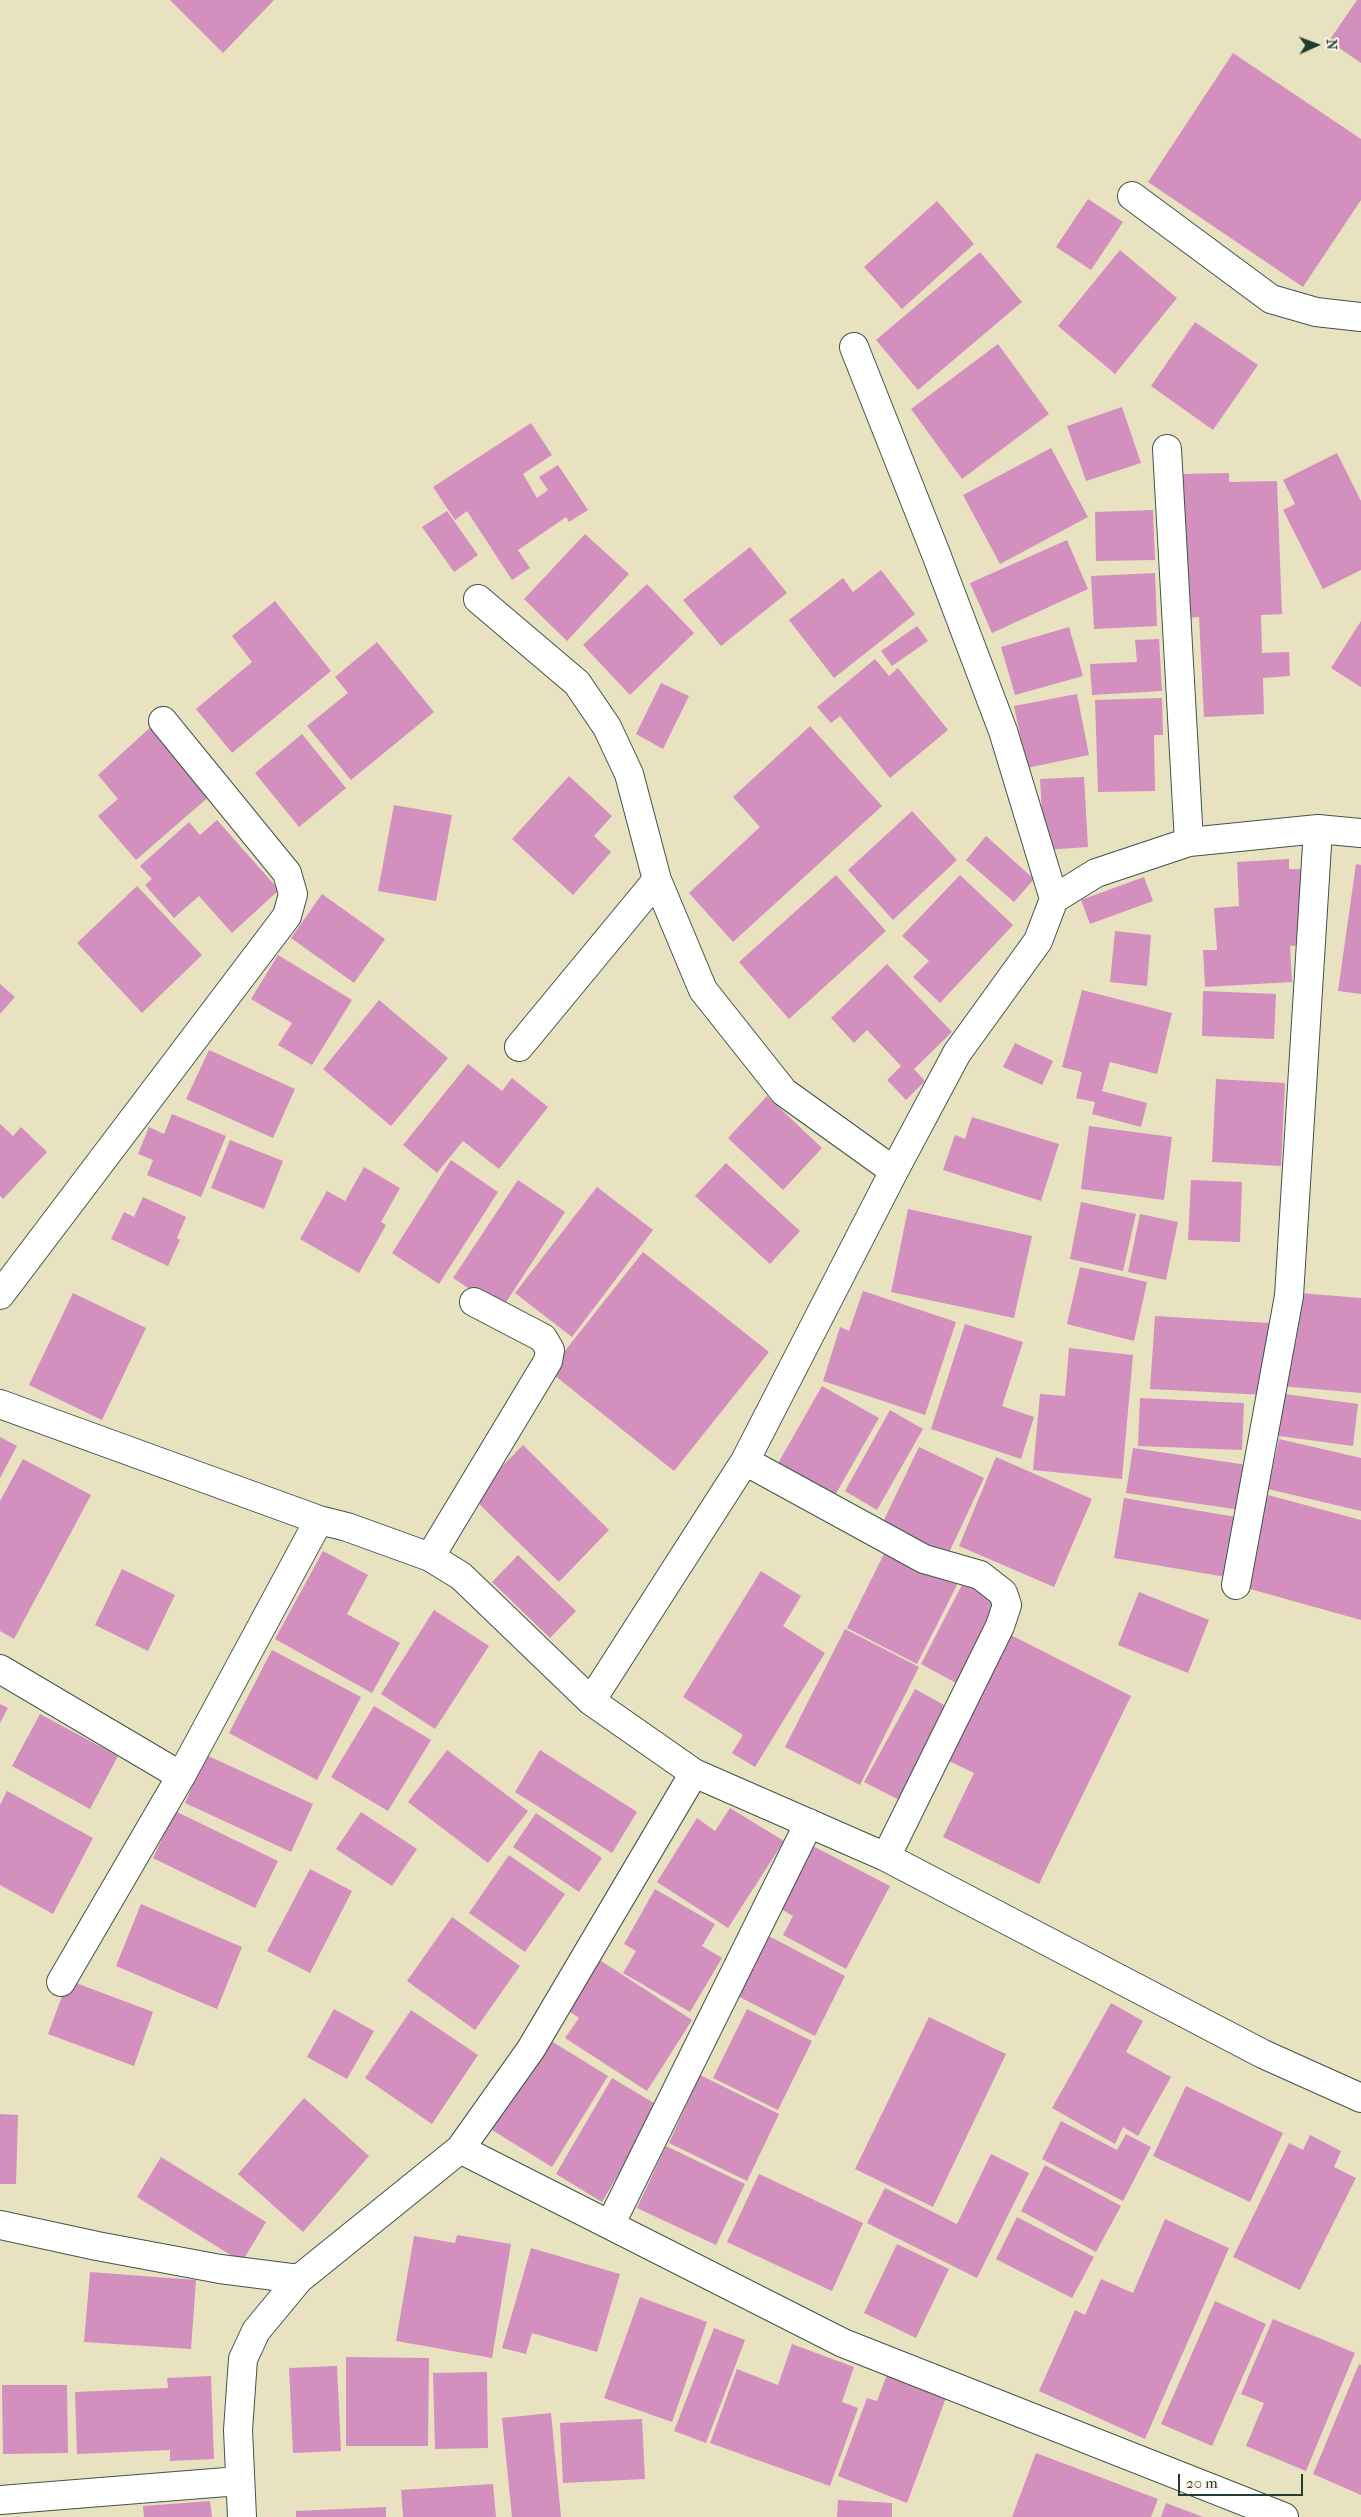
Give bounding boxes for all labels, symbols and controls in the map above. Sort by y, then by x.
north arrow [1291,20,1341,70]
text: N [1323,39,1340,50]
scale bar [1181,2464,1306,2496]
text: 20 m [1186,2474,1218,2492]

